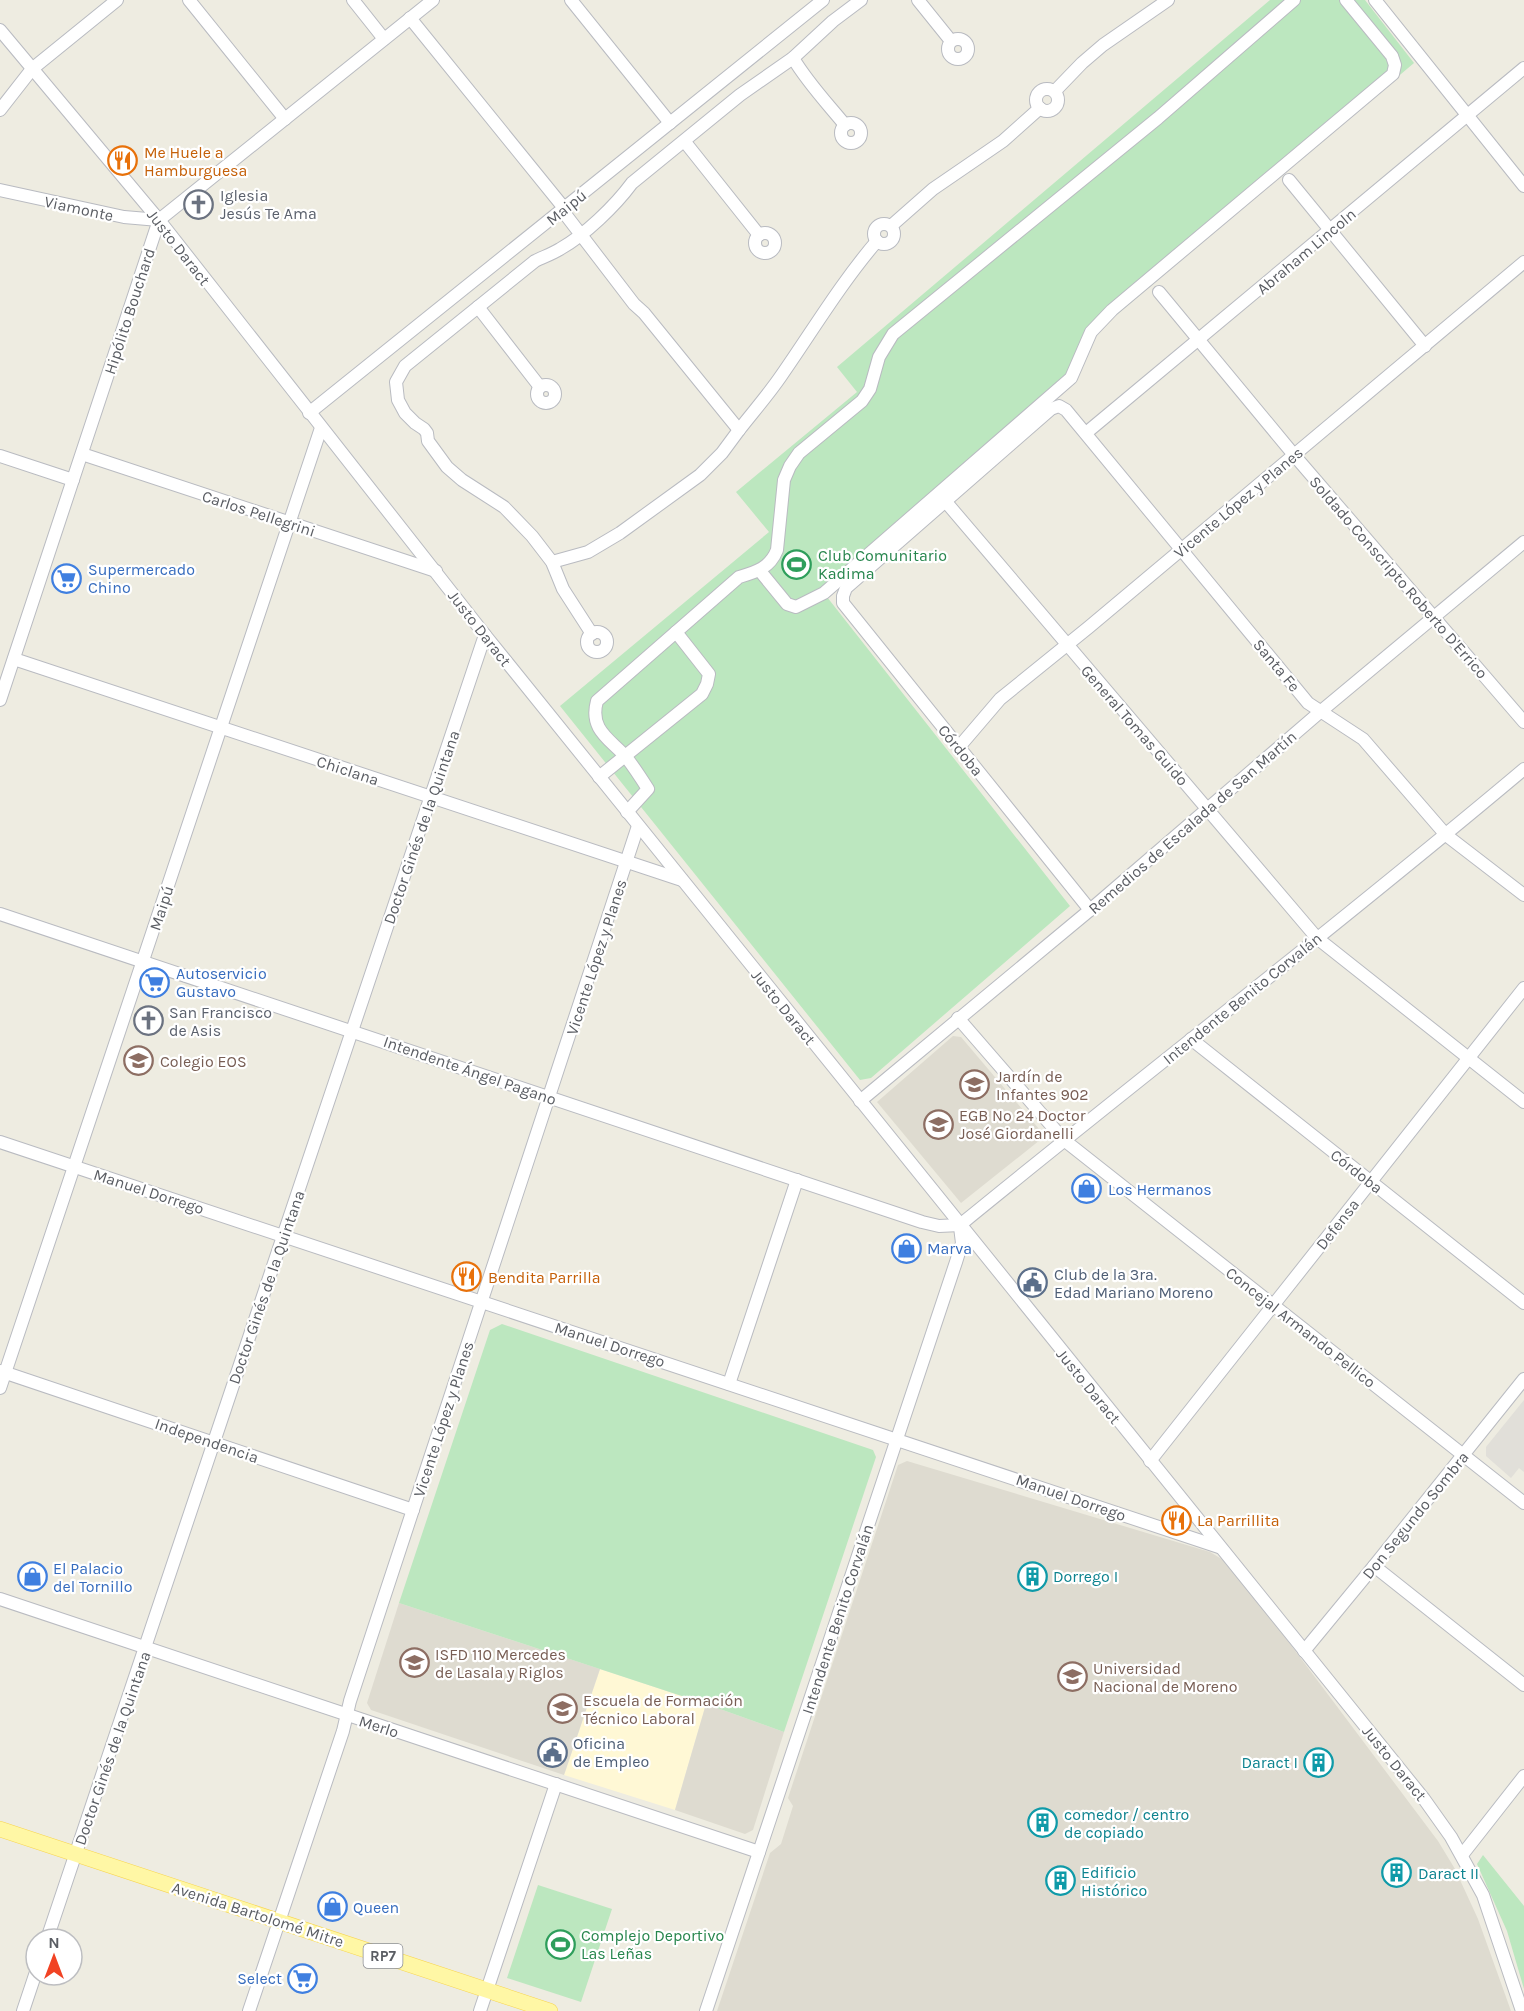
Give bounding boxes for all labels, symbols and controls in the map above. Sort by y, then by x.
place label: Me Huele a Hamburguesa [144,143,247,180]
restaurant icon: Me Huele a Hamburguesa [107,145,139,177]
street label: Maipú [542,185,590,229]
place label: Iglesia Jesús Te Ama [220,186,317,223]
church icon: Iglesia Jesús Te Ama [183,188,215,220]
street label: Viamonte [43,192,115,225]
street label: Abraham Lincoln [1253,204,1360,298]
street label: Justo Daract [143,205,214,289]
street label: Hipólito Bouchard [100,246,159,377]
street label: Vicente López y Planes [1170,443,1307,562]
street label: Soldado Conscripto Roberto D'Errico [1305,472,1492,682]
street label: Carlos Pellegrini [200,486,318,541]
place label: Club Comunitario Kadima [818,546,947,583]
sports icon: Club Comunitario Kadima [781,548,813,580]
place label: Supermercado Chino [88,560,195,597]
supermarket icon: Supermercado Chino [51,562,83,594]
street label: Justo Daract [444,586,515,670]
street label: Santa Fe [1249,635,1304,696]
street label: General Tomas Guido [1077,661,1192,790]
street label: Córdoba [934,721,987,780]
street label: Remedios de Escalada de San Martín [1084,727,1300,918]
street label: Doctor Ginés de la Quintana [379,728,464,926]
street label: Chiclana [314,752,381,789]
street label: Vicente López y Planes [562,877,631,1038]
street label: Maipú [145,883,178,933]
street label: Intendente Benito Corvalán [1159,928,1325,1068]
place label: Autoservicio Gustavo [176,964,267,1001]
supermarket icon: Autoservicio Gustavo [139,966,171,998]
street label: Justo Daract [747,966,820,1049]
place label: San Francisco de Asis [169,1003,272,1040]
church icon: San Francisco de Asis [132,1005,164,1037]
street label: Intendente Ángel Pagano [381,1032,559,1109]
school or university icon: Colegio EOS [123,1045,155,1077]
place label: Colegio EOS [160,1052,247,1071]
place label: Jardín de Infantes 902 [996,1067,1089,1104]
school or university icon: Jardín de Infantes 902 [959,1069,991,1101]
place label: EGB Nº 24 Doctor José Giordanelli [959,1106,1086,1143]
school or university icon: EGB Nº 24 Doctor José Giordanelli [922,1108,954,1140]
street label: Córdoba [1327,1145,1387,1198]
street label: Manuel Dorrego [91,1165,207,1218]
shop icon: Los Hermanos [1071,1173,1103,1205]
place label: Los Hermanos [1108,1180,1212,1199]
street label: Doctor Ginés de la Quintana [224,1188,309,1386]
street label: Defensa [1312,1195,1363,1254]
shop icon: Marva [890,1232,922,1264]
place label: Marva [927,1239,972,1258]
restaurant icon: Bendita Parrilla [451,1261,483,1293]
street label: Concejal Armando Pellico [1222,1263,1379,1392]
place label: Club de la 3ra. Edad Mariano Moreno [1054,1265,1213,1302]
public building icon: Club de la 3ra. Edad Mariano Moreno [1017,1267,1049,1299]
place label: Bendita Parrilla [488,1268,600,1287]
street label: Manuel Dorrego [552,1318,668,1371]
street label: Vicente López y Planes [409,1339,478,1500]
street label: Justo Daract [1052,1345,1125,1428]
street label: Independencia [153,1414,261,1467]
street label: Don Segundo Sombra [1358,1448,1473,1583]
street label: Manuel Dorrego [1013,1470,1128,1525]
restaurant icon: La Parrillita [1160,1504,1192,1536]
place label: La Parrillita [1197,1511,1280,1530]
street label: Intendente Benito Corvalán [798,1522,877,1717]
place label: El Palacio del Tornillo [53,1559,132,1596]
building icon: Dorrego I [1016,1560,1048,1592]
shop icon: El Palacio del Tornillo [16,1561,48,1593]
place label: Dorrego I [1053,1567,1118,1586]
place label: ISFD 110 Mercedes de Lasala y Riglos [435,1645,566,1682]
school or university icon: ISFD 110 Mercedes de Lasala y Riglos [398,1647,430,1679]
street label: Doctor Ginés de la Quintana [70,1649,155,1847]
place label: Universidad Nacional de Moreno [1093,1659,1237,1696]
school or university icon: Universidad Nacional de Moreno [1056,1661,1088,1693]
place label: Escuela de Formación Técnico Laboral [583,1691,743,1728]
school or university icon: Escuela de Formación Técnico Laboral [546,1693,578,1725]
street label: Merlo [357,1711,401,1742]
street label: Justo Daract [1358,1722,1431,1805]
place label: Oficina de Empleo [573,1734,649,1771]
public building icon: Oficina de Empleo [536,1736,568,1768]
building icon: Daract I [1303,1746,1335,1778]
place label: Daract I [1241,1753,1298,1772]
place label: comedor / centro de copiado [1064,1805,1189,1842]
building icon: comedor / centro de copiado [1027,1807,1059,1839]
building icon: Daract II [1381,1857,1413,1889]
place label: Edificio Histórico [1081,1863,1147,1900]
place label: Daract II [1418,1864,1479,1883]
building icon: Edificio Histórico [1044,1865,1076,1897]
street label: Avenida Bartolomé Mitre [170,1878,346,1951]
shop icon: Queen [316,1891,348,1923]
place label: Queen [353,1898,399,1917]
place label: Complejo Deportivo Las Leñas [581,1926,724,1963]
north arrow [24,1927,84,1987]
sports icon: Complejo Deportivo Las Leñas [544,1928,576,1960]
text: N [48,1933,60,1952]
road number: RP7 [364,1944,403,1968]
supermarket icon: Select [287,1962,319,1994]
place label: Select [237,1969,282,1988]

